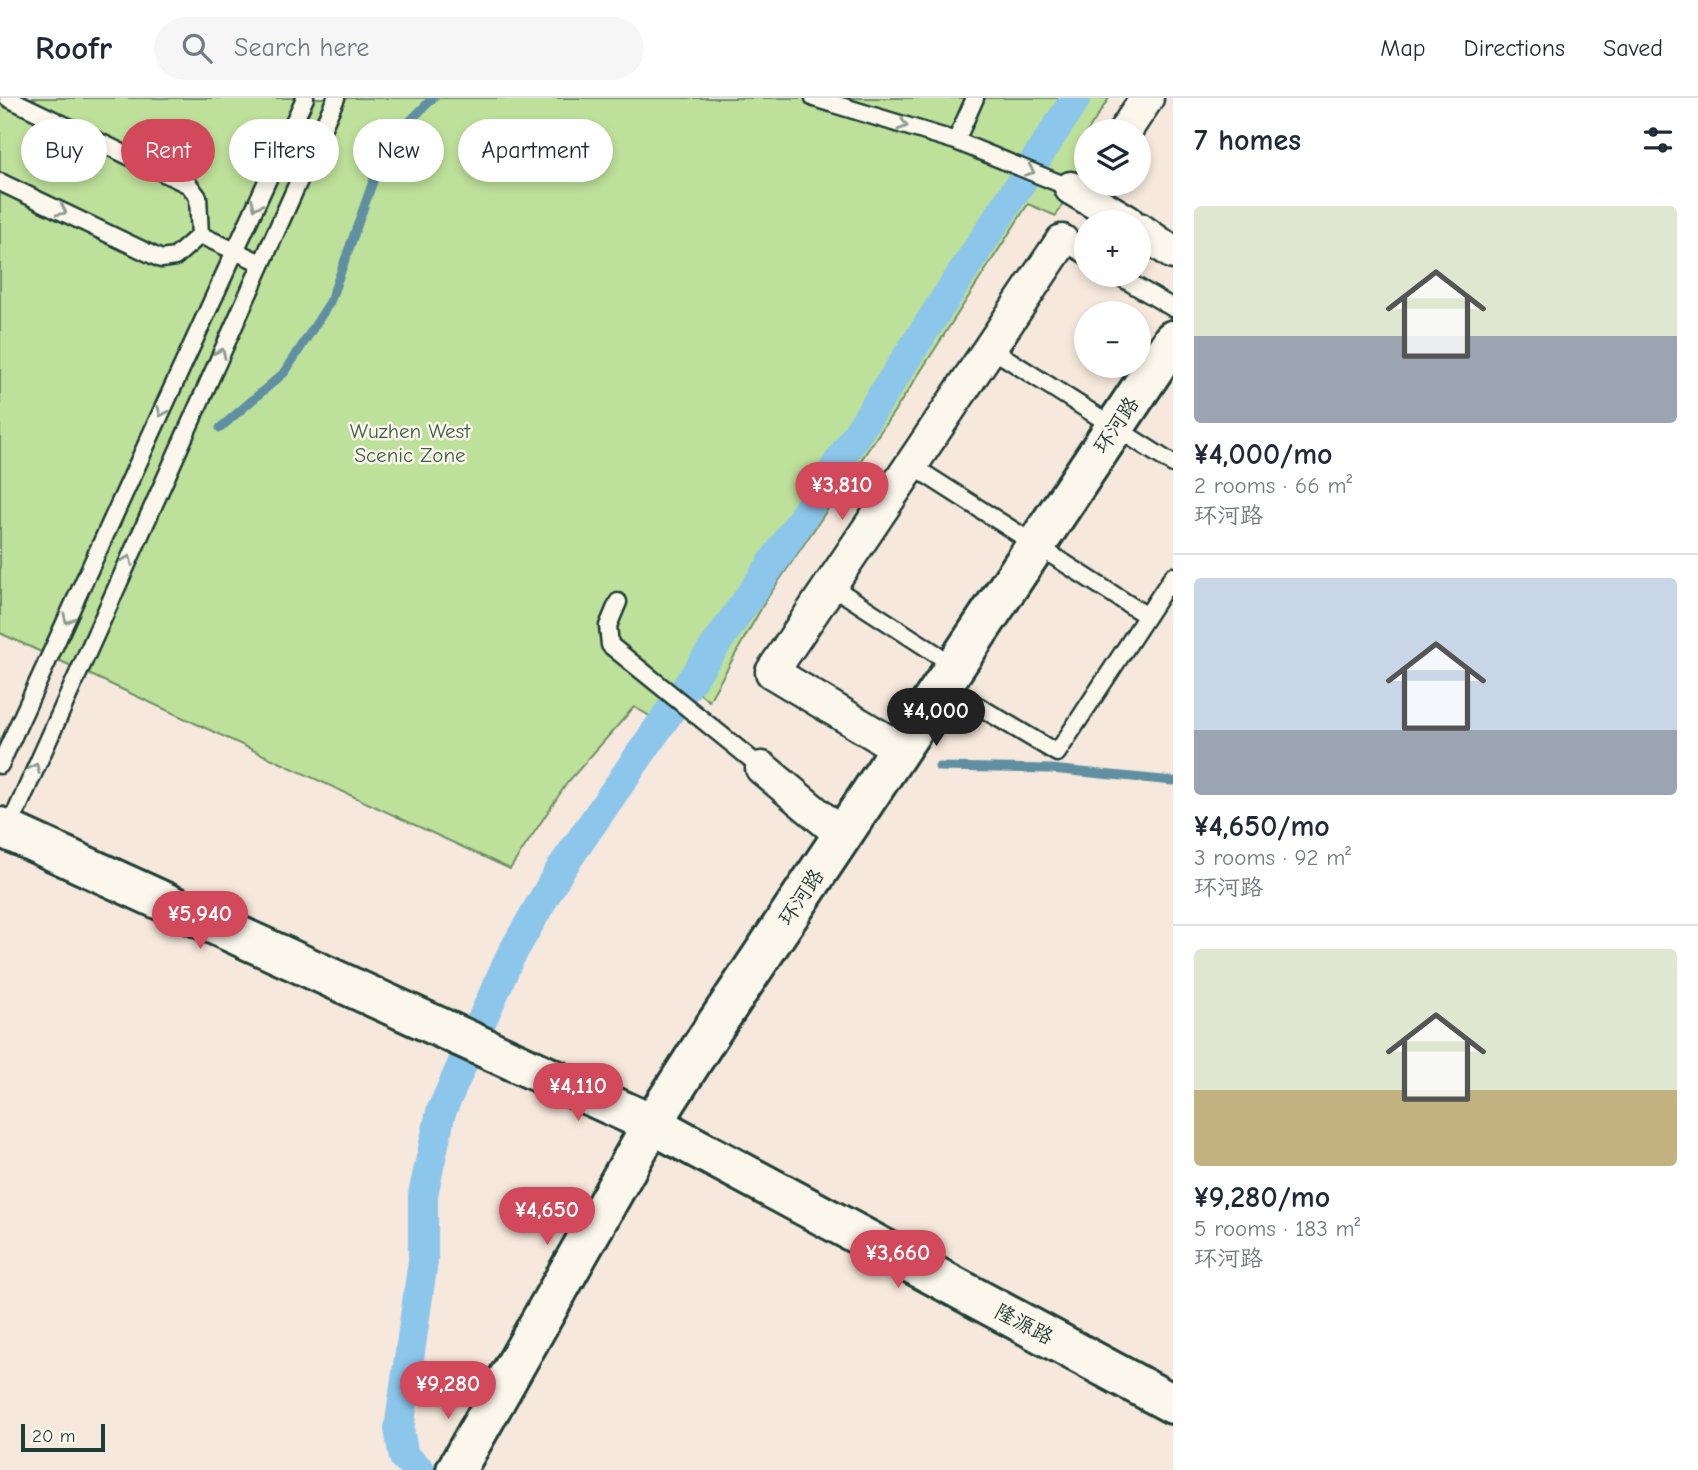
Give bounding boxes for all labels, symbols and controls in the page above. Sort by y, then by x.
search box [154,17,644,80]
text: Roofr [35,29,112,67]
icon: search [178,29,216,67]
text: Search here [234,33,369,63]
text: Map [1380,34,1426,62]
text: Directions [1464,34,1565,62]
text: Saved [1603,34,1663,62]
one-way arrow [896,117,909,131]
chip: Buy [21,119,107,182]
chip: Rent [121,119,215,182]
chip: Filters [229,119,339,182]
chip: New [353,119,444,182]
chip: Apartment [458,119,613,182]
map controls [1074,119,1151,378]
button: layers [1074,119,1151,196]
icon: filters [1639,121,1677,159]
text: 7 homes [1194,123,1301,158]
one-way arrow [1024,162,1036,176]
one-way arrow [251,198,265,210]
one-way arrow [55,203,67,217]
button: + [1074,210,1151,287]
icon: home [1373,251,1499,377]
button: − [1074,301,1151,378]
one-way arrow [213,347,227,360]
street label: 环河路 [1088,392,1144,458]
one-way arrow [156,405,170,417]
park label: Wuzhen West Scenic Zone [350,419,471,467]
text: ¥4,000/mo [1194,437,1333,472]
pin: ¥3,810 [785,462,899,522]
text: ¥3,810 [811,471,873,498]
text: 2 rooms · 66 m² [1194,472,1352,499]
text: 环河路 [1194,502,1263,529]
one-way arrow [120,555,134,568]
one-way arrow [62,612,76,624]
icon: home [1373,623,1499,749]
pin: ¥4,000 [879,688,993,748]
text: ¥4,000 [903,697,969,724]
one-way arrow [27,763,41,775]
text: ¥4,650/mo [1194,809,1330,844]
text: 3 rooms · 92 m² [1194,844,1351,871]
street label: 环河路 [773,864,829,930]
text: 环河路 [1194,874,1263,901]
pin: ¥5,940 [143,892,257,951]
text: ¥5,940 [168,900,232,927]
icon: home [1373,994,1499,1120]
pin: ¥4,110 [521,1063,635,1123]
text: ¥4,110 [549,1072,607,1099]
text: ¥9,280/mo [1194,1180,1330,1215]
pin: ¥4,650 [490,1188,604,1247]
text: ¥4,650 [515,1196,579,1223]
text: 5 rooms · 183 m² [1194,1215,1360,1242]
pin: ¥3,660 [841,1230,955,1290]
text: ¥3,660 [866,1239,930,1266]
text: 环河路 [1194,1245,1263,1272]
street label: 隆源路 [991,1299,1057,1349]
pin: ¥9,280 [391,1362,505,1421]
text: ¥9,280 [416,1370,480,1397]
scale bar [21,1421,105,1453]
text: 20 m [32,1425,76,1447]

